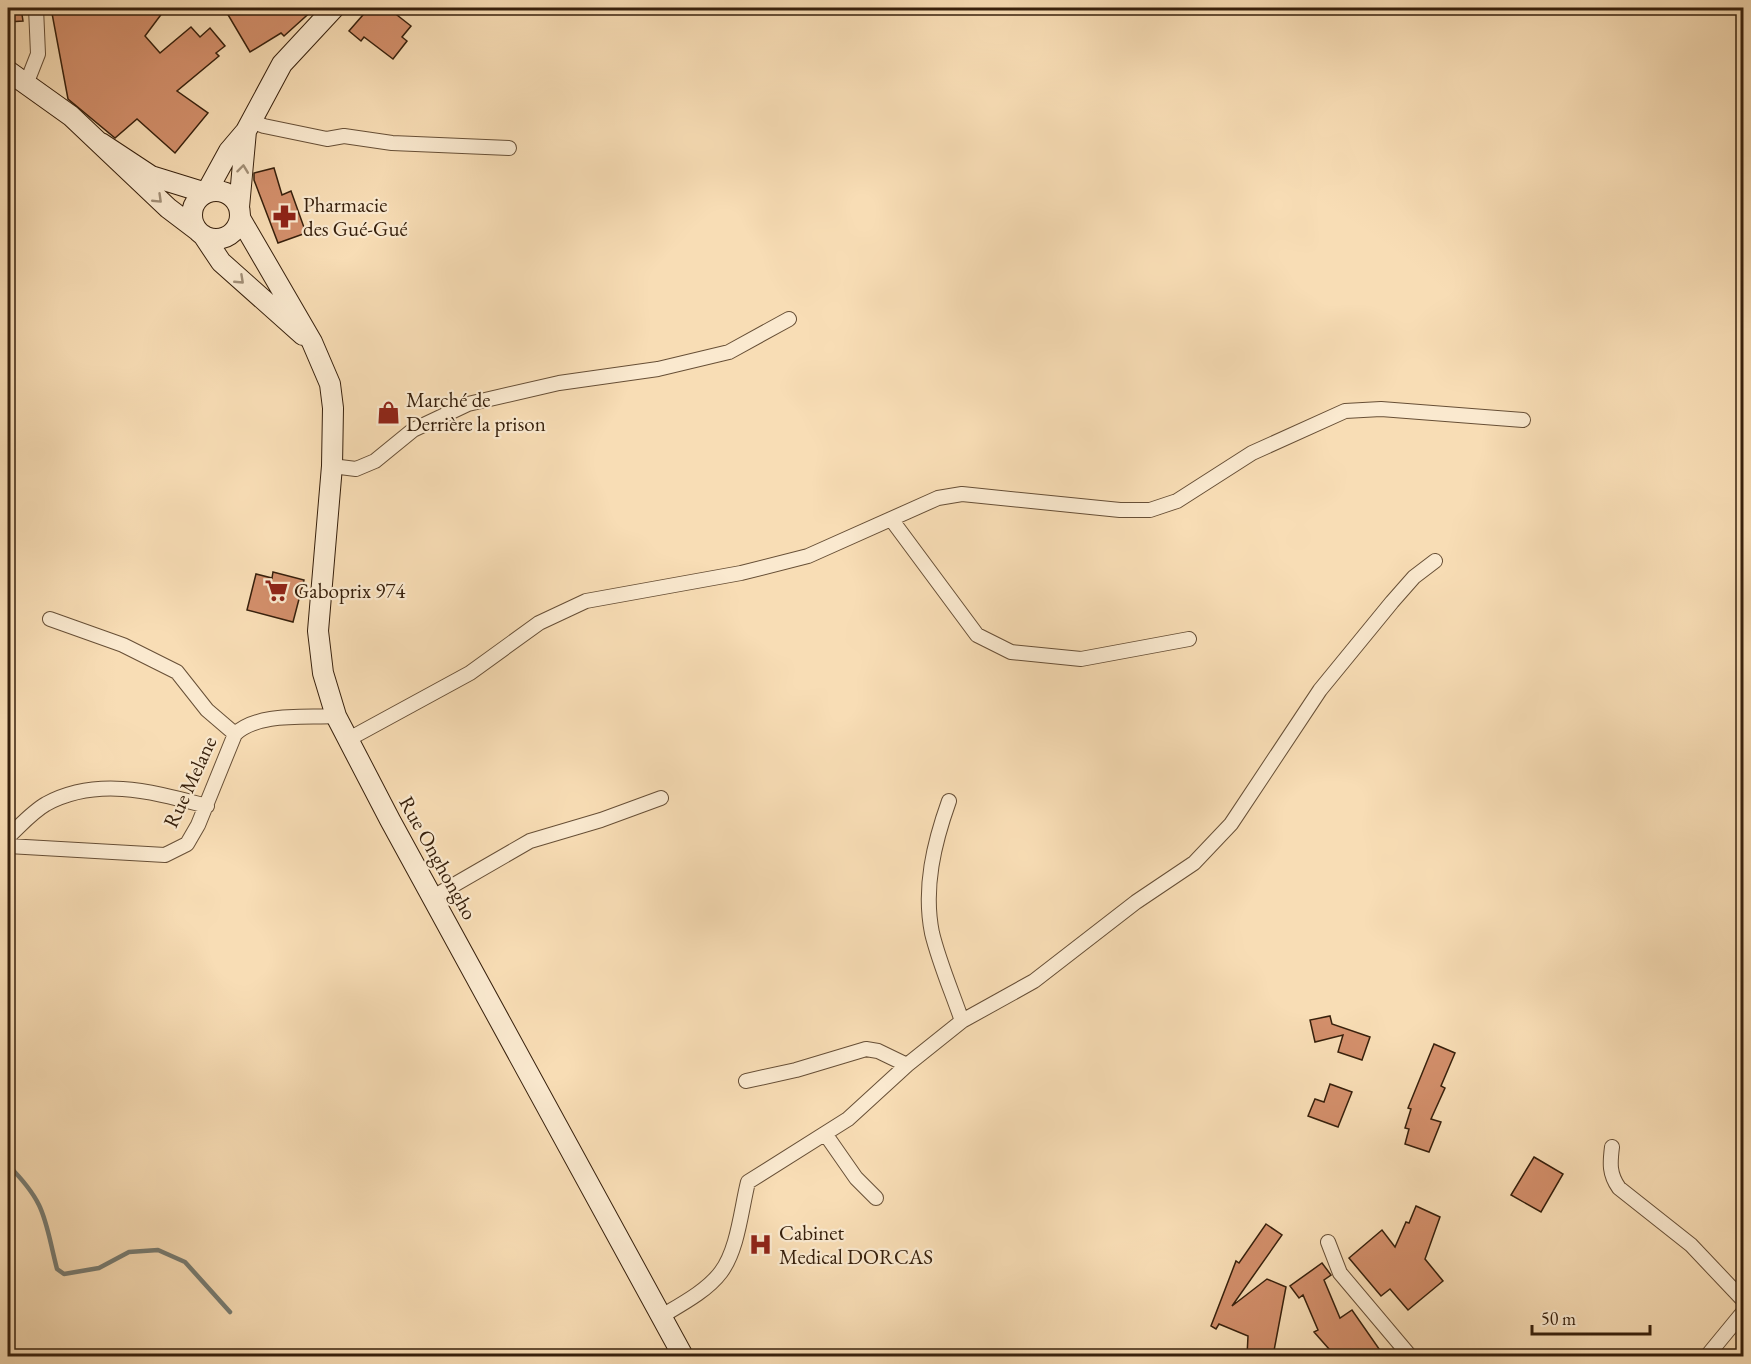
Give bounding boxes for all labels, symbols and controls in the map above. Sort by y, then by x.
one-way arrow [236,165,248,174]
one-way arrow [151,191,162,202]
place label: Pharmacie des Gué-Gué [303,191,408,242]
pharmacy icon: Pharmacie des Gué-Gué [272,204,298,230]
one-way arrow [233,273,243,284]
place label: Marché de Derrière la prison [406,386,546,437]
shop icon: Marché de Derrière la prison [375,399,401,425]
place label: Gaboprix 974 [294,577,406,604]
supermarket icon: Gaboprix 974 [263,578,289,604]
street label: Rue Melane [157,732,222,832]
street label: Rue Onghongho [393,791,484,924]
place label: Cabinet Medical DORCAS [779,1219,933,1270]
hospital icon: Cabinet Medical DORCAS [748,1232,774,1258]
scale bar [1532,1298,1650,1336]
text: 50 m [1541,1307,1576,1330]

